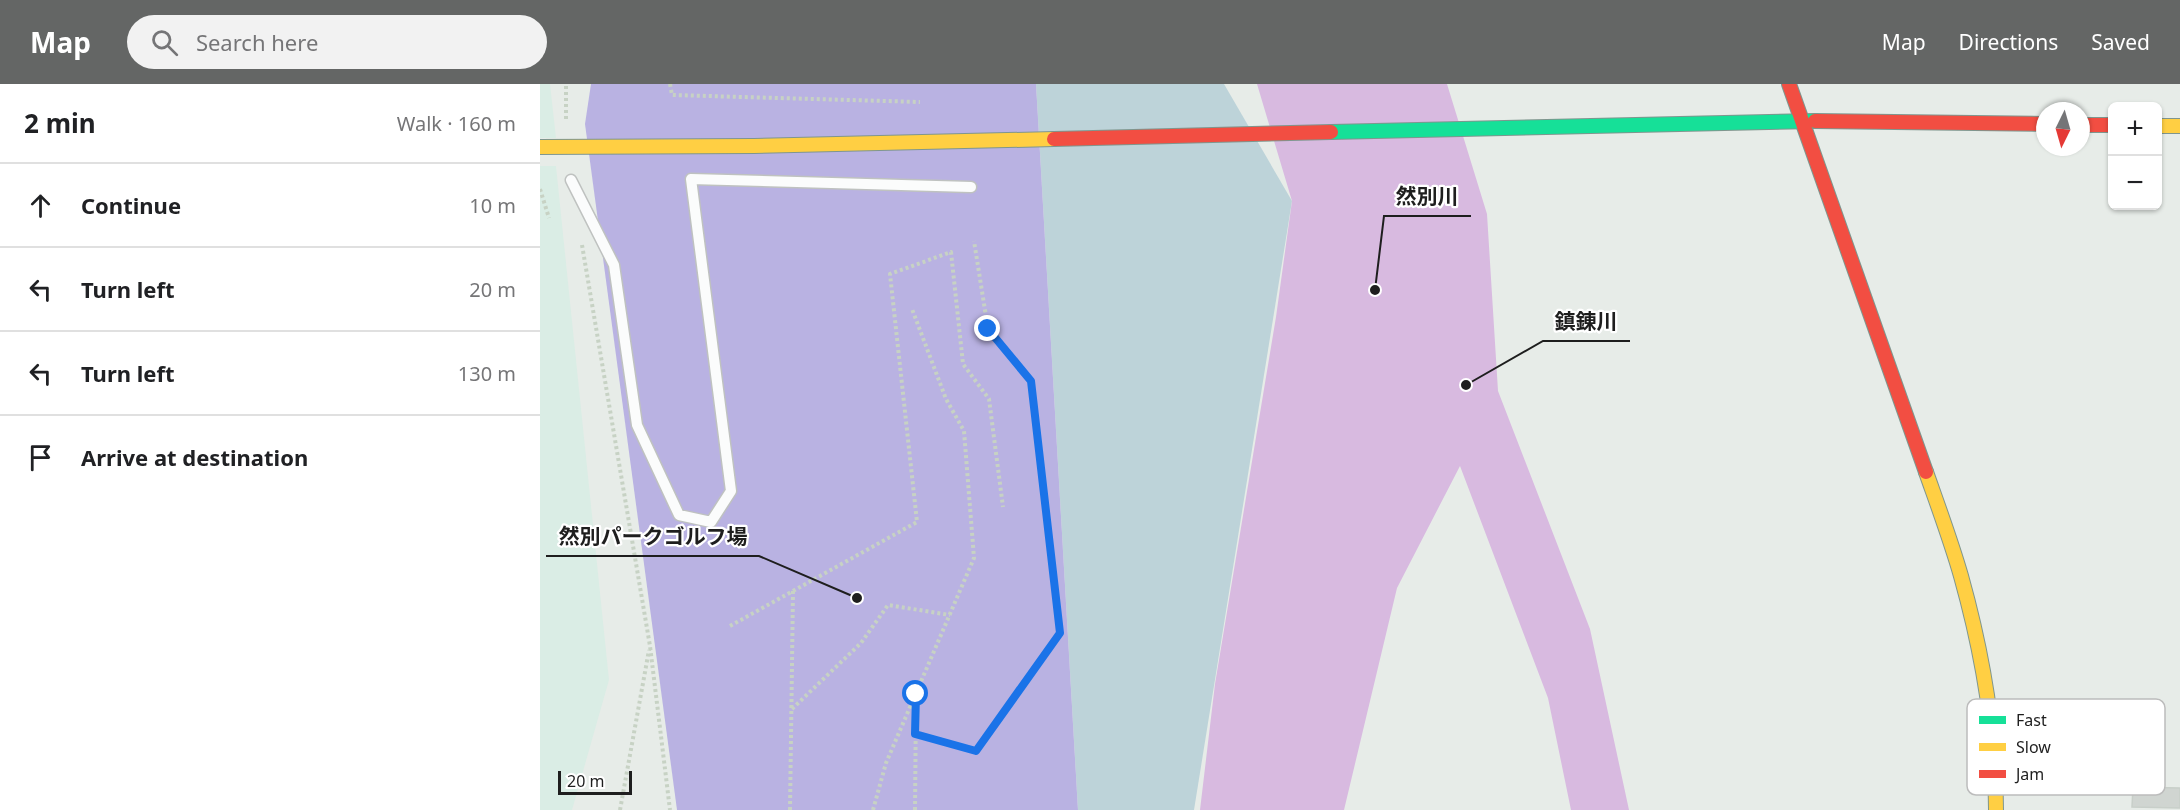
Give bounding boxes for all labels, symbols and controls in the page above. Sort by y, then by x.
search box [127,15,547,69]
text: Map [30,23,91,61]
icon: search [148,26,181,59]
text: Search here [196,27,318,57]
text: Map [1882,28,1926,56]
text: Directions [1959,28,2058,56]
text: Saved [2091,28,2150,56]
north arrow [2036,102,2090,156]
map controls [2108,102,2162,210]
button: + [2108,102,2162,156]
text: 2 min [24,105,96,141]
text: Walk · 160 m [397,110,516,137]
button: − [2108,156,2162,210]
callout: 然別川 [1384,177,1471,216]
text: 然別川 [1396,182,1459,210]
icon: ahead [24,189,57,222]
text: Continue [81,190,181,220]
text: 10 m [469,192,516,219]
icon: left [24,273,57,306]
text: Turn left [81,274,175,304]
text: 20 m [469,276,516,303]
callout: 鎮錬川 [1543,302,1630,341]
text: 鎮錬川 [1555,307,1618,335]
route end [974,315,1000,341]
icon: left [24,357,57,390]
text: Turn left [81,358,175,388]
text: 130 m [458,360,516,387]
icon: arrive [24,441,57,474]
text: Arrive at destination [81,442,308,472]
callout: 然別パークゴルフ場 [546,517,759,556]
text: 然別パークゴルフ場 [559,522,748,550]
route start [902,680,928,706]
legend [1967,699,2165,795]
text: Fast [2016,709,2047,731]
text: Slow [2016,736,2051,758]
text: Jam [2014,763,2044,785]
scale bar [558,768,632,796]
text: 20 m [567,770,604,792]

